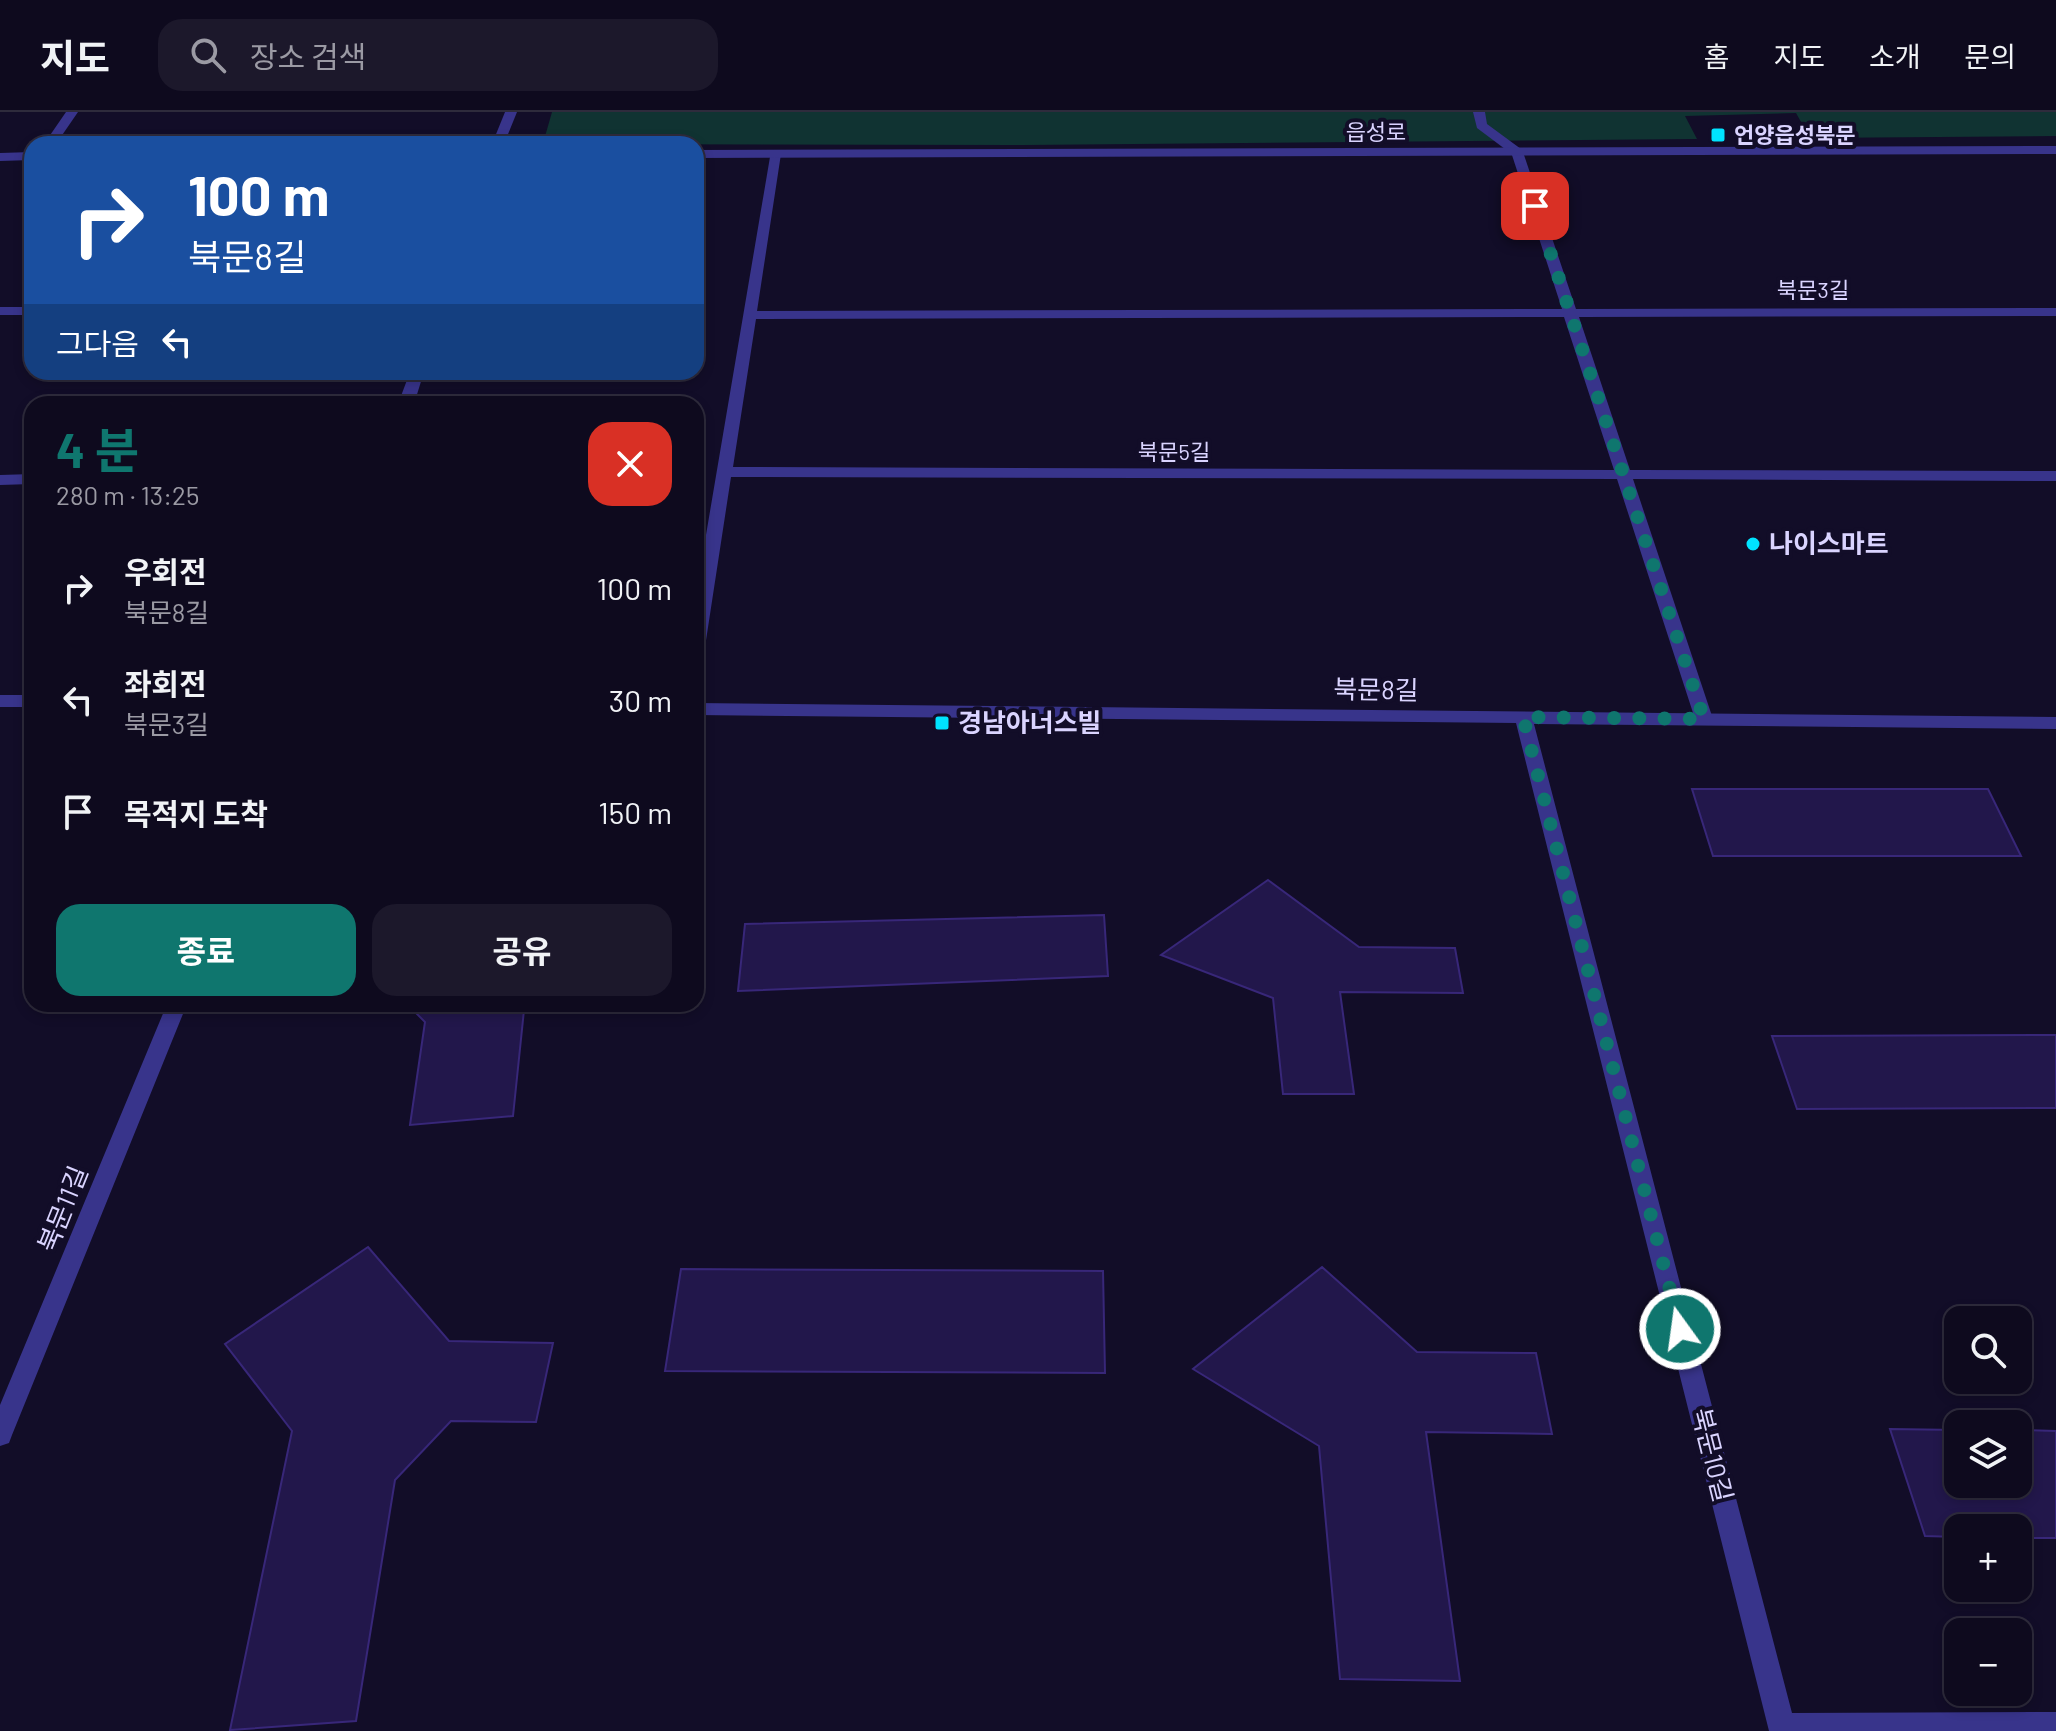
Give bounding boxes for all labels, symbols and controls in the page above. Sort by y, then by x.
search box [158,19,718,91]
icon: search [186,33,230,77]
text: 지도 [40,34,110,80]
text: 장소 검색 [250,38,366,74]
text: 홈 [1704,39,1729,73]
text: 지도 [1773,39,1825,73]
text: 소개 [1869,39,1920,73]
text: 문의 [1964,39,2016,73]
street label: 읍성로 [1346,118,1406,144]
place label: 언양읍성북문 [1734,121,1855,147]
marker: 언양읍성북문 [1709,126,1727,144]
text: 100 m [188,160,330,227]
icon: right [56,168,160,272]
pin [1501,172,1569,240]
icon: arrive [1513,184,1557,228]
text: 북문8길 [188,234,306,277]
street label: 북문3길 [1777,276,1849,302]
icon: left [155,320,199,364]
text: 그다음 [56,325,139,361]
text: 4 분 [56,420,139,478]
button: close [588,422,672,506]
street label: 북문5길 [1138,438,1210,464]
text: 280 m · 13:25 [56,479,199,510]
place label: 나이스마트 [1769,527,1889,558]
marker: 나이스마트 [1744,535,1762,553]
text: 우회전 [124,553,207,589]
icon: right [56,566,100,610]
text: 100 m [597,570,672,606]
text: 북문8길 [124,596,209,627]
text: 좌회전 [124,665,207,701]
street label: 북문8길 [1333,672,1419,705]
icon: left [56,678,100,722]
text: 30 m [609,682,672,718]
place label: 경남아너스빌 [958,706,1102,737]
text: 북문3길 [124,708,209,739]
marker: 경남아너스빌 [933,714,951,732]
icon: arrive [56,790,100,834]
text: 150 m [598,794,672,830]
text: 목적지 도착 [124,795,268,831]
button: 종료 [56,904,356,996]
button: 공유 [372,904,672,996]
street label: 북문11길 [30,1161,93,1256]
position arrow [1638,1287,1722,1371]
map controls [1944,1306,2032,1706]
button: search [1944,1306,2032,1394]
street label: 북문10길 [1687,1405,1740,1505]
button: layers [1944,1410,2032,1498]
button: + [1944,1514,2032,1602]
button: − [1944,1618,2032,1706]

